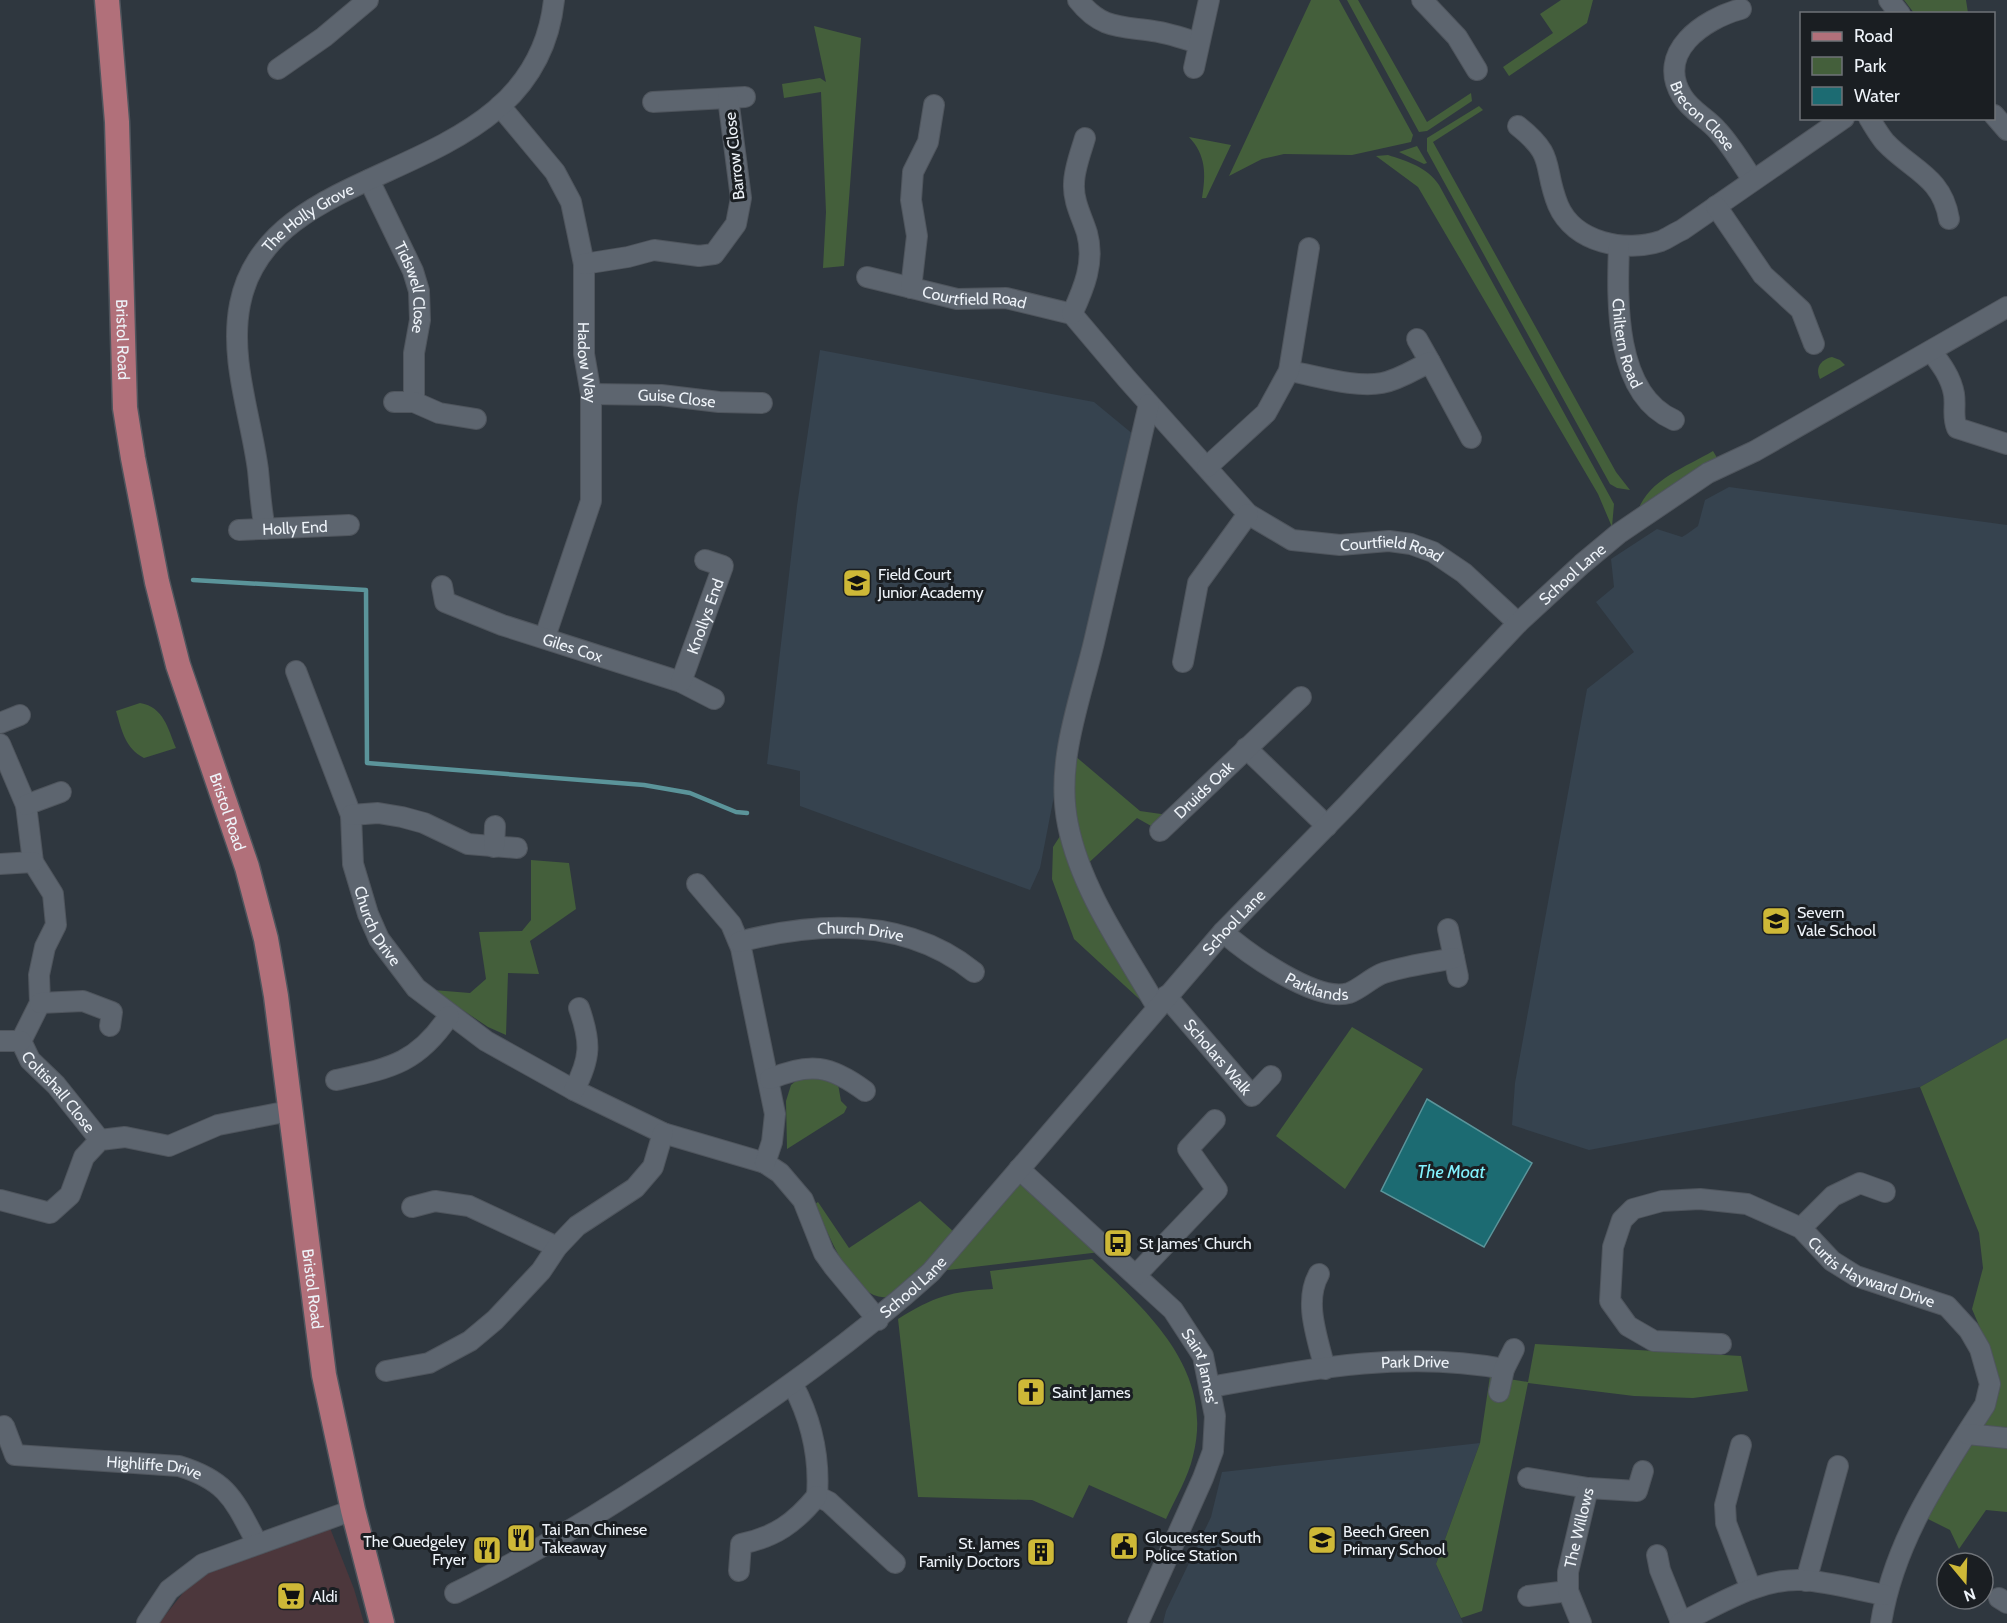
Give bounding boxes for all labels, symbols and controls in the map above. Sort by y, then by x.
legend [1800,12,1995,120]
text: Road [1854,25,1893,47]
text: Park [1854,55,1887,77]
street label: Brecon Close [1666,78,1739,154]
text: Water [1854,85,1900,107]
street label: Barrow Close [720,111,749,201]
street label: The Holly Grove [258,179,357,256]
street label: Tidswell Close [390,238,429,335]
street label: Courtfield Road [920,282,1028,313]
street label: Chiltern Road [1608,298,1646,391]
street label: Bristol Road [112,299,133,380]
street label: Hadow Way [573,322,600,403]
street label: Guise Close [638,386,717,412]
street label: Holly End [262,517,328,539]
street label: Courtfield Road [1339,532,1447,566]
street label: School Lane [1535,539,1610,609]
place label: Field Court Junior Academy [877,565,984,602]
school or university icon: Field Court Junior Academy [841,567,873,599]
street label: Knollys End [683,576,728,657]
street label: Giles Cox [540,630,605,667]
street label: Druids Oak [1170,757,1238,823]
street label: Bristol Road [206,770,250,853]
street label: Church Drive [350,884,405,970]
street label: School Lane [1198,886,1269,959]
place label: Severn Vale School [1797,903,1876,940]
school or university icon: Severn Vale School [1760,905,1792,937]
street label: Church Drive [817,919,906,946]
street label: Parklands [1282,968,1350,1004]
street label: Scholars Walk [1180,1015,1256,1099]
street label: Coltishall Close [17,1048,99,1136]
water label: The Moat [1417,1161,1486,1183]
bus stop icon: St James' Church [1102,1227,1134,1259]
street label: Curtis Hayward Drive [1804,1233,1937,1311]
place label: St James' Church [1139,1234,1252,1253]
street label: Bristol Road [298,1248,327,1330]
street label: School Lane [876,1252,950,1322]
street label: Saint James' [1177,1325,1222,1407]
street label: Park Drive [1380,1352,1450,1372]
church icon: Saint James [1015,1376,1047,1408]
place label: Saint James [1052,1383,1131,1402]
street label: Highliffe Drive [106,1452,205,1484]
street label: The Willows [1560,1486,1598,1570]
place label: Tai Pan Chinese Takeaway [542,1520,647,1557]
restaurant icon: Tai Pan Chinese Takeaway [505,1522,537,1554]
place label: Beech Green Primary School [1343,1522,1446,1559]
school or university icon: Beech Green Primary School [1306,1524,1338,1556]
place label: Gloucester South Police Station [1145,1528,1261,1565]
public building icon: Gloucester South Police Station [1108,1530,1140,1562]
place label: The Quedgeley Fryer [363,1532,467,1569]
restaurant icon: The Quedgeley Fryer [471,1534,503,1566]
place label: St. James Family Doctors [919,1534,1020,1571]
building icon: St. James Family Doctors [1025,1536,1057,1568]
north arrow [1935,1551,1995,1611]
supermarket icon: Aldi [275,1580,307,1612]
text: N [1961,1584,1978,1606]
place label: Aldi [312,1587,338,1606]

